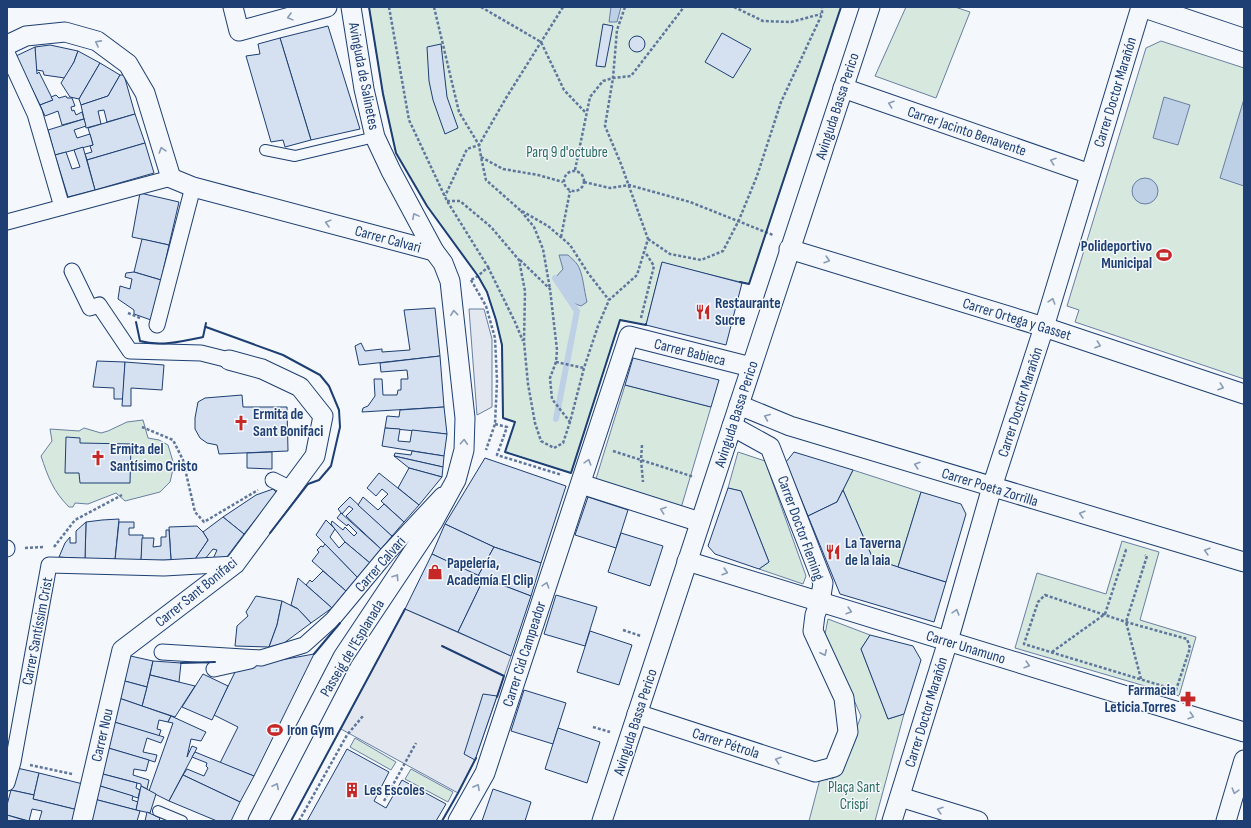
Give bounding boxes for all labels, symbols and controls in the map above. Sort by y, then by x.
one-way arrow [286,13,293,21]
street label: Avinguda de Salinetes [344,20,383,131]
street label: Carrer Doctor Marañón [1090,35,1141,150]
one-way arrow [95,40,102,48]
street label: Avinguda Bassa Perico [811,51,864,163]
one-way arrow [888,101,895,109]
street label: Carrer Jacinto Benavente [905,102,1029,161]
park label: Parq 9 d'octubre [526,143,608,162]
one-way arrow [158,146,167,153]
one-way arrow [1050,158,1057,166]
one-way arrow [413,213,420,220]
one-way arrow [325,219,332,227]
street label: Carrer Calvari [353,222,423,258]
place label: Polideportivo Municipal [1081,237,1152,273]
sports icon: Polideportivo Municipal [1155,246,1173,264]
one-way arrow [823,256,830,264]
place label: Restaurante Sucre [715,294,781,330]
street label: Carrer Ortega y Gasset [960,294,1074,345]
one-way arrow [1047,298,1056,305]
restaurant icon: Restaurante Sucre [694,303,712,321]
one-way arrow [449,310,458,316]
street label: Carrer Babieca [652,334,728,371]
one-way arrow [1094,340,1101,349]
street label: Carrer Doctor Marañón [994,345,1047,459]
street label: Avinguda Bassa Perico [710,359,763,471]
one-way arrow [1217,382,1224,390]
place label: Ermita de Sant Bonifaci [253,405,323,441]
one-way arrow [763,413,770,421]
church icon: Ermita de Sant Bonifaci [232,414,250,432]
one-way arrow [460,439,468,445]
place label: Ermita del Santísimo Cristo [110,440,198,476]
church icon: Ermita del Santísimo Cristo [89,449,107,467]
one-way arrow [583,458,592,465]
one-way arrow [914,461,921,470]
street label: Carrer Poeta Zorrilla [939,464,1041,511]
street label: Carrer Doctor Fleming [773,473,828,583]
one-way arrow [660,506,667,515]
one-way arrow [1079,510,1086,519]
street label: Carrer Calvari [351,532,410,596]
place label: La Taverna de la Iaia [845,534,901,570]
restaurant icon: La Taverna de la Iaia [824,543,842,561]
one-way arrow [1203,547,1210,556]
street label: Carrer Sant Bonifaci [151,553,241,631]
place label: Papelería, Academía El Clip [446,554,533,590]
shop icon: Papelería, Academía El Clip [426,563,444,581]
one-way arrow [721,568,728,576]
one-way arrow [391,574,399,581]
street label: Carrer Santíssim Crist [18,575,57,687]
one-way arrow [541,581,550,588]
street label: Passeig de l'Esplanada [316,596,389,700]
street label: Carrer Cid Campeador [498,598,551,709]
one-way arrow [845,606,852,615]
one-way arrow [951,609,960,616]
street label: Carrer Unamuno [924,626,1008,669]
one-way arrow [819,649,827,656]
street label: Carrer Doctor Marañón [901,655,952,770]
one-way arrow [1023,660,1030,669]
street label: Avinguda Bassa Perico [609,667,662,779]
place label: Farmacia Leticia Torres [1105,681,1176,717]
pharmacy icon: Farmacia Leticia Torres [1179,690,1197,708]
street label: Carrer Nou [87,707,118,764]
one-way arrow [1187,711,1194,720]
sports icon: Iron Gym [266,721,284,739]
place label: Iron Gym [287,721,334,740]
street label: Carrer Pétrola [690,724,762,763]
one-way arrow [774,756,781,765]
park label: Plaça Sant Crispí [828,778,881,814]
building icon: Les Escoles [343,781,361,799]
place label: Les Escoles [364,781,425,800]
one-way arrow [271,783,279,791]
one-way arrow [472,784,480,791]
one-way arrow [1231,787,1240,794]
one-way arrow [937,806,944,815]

